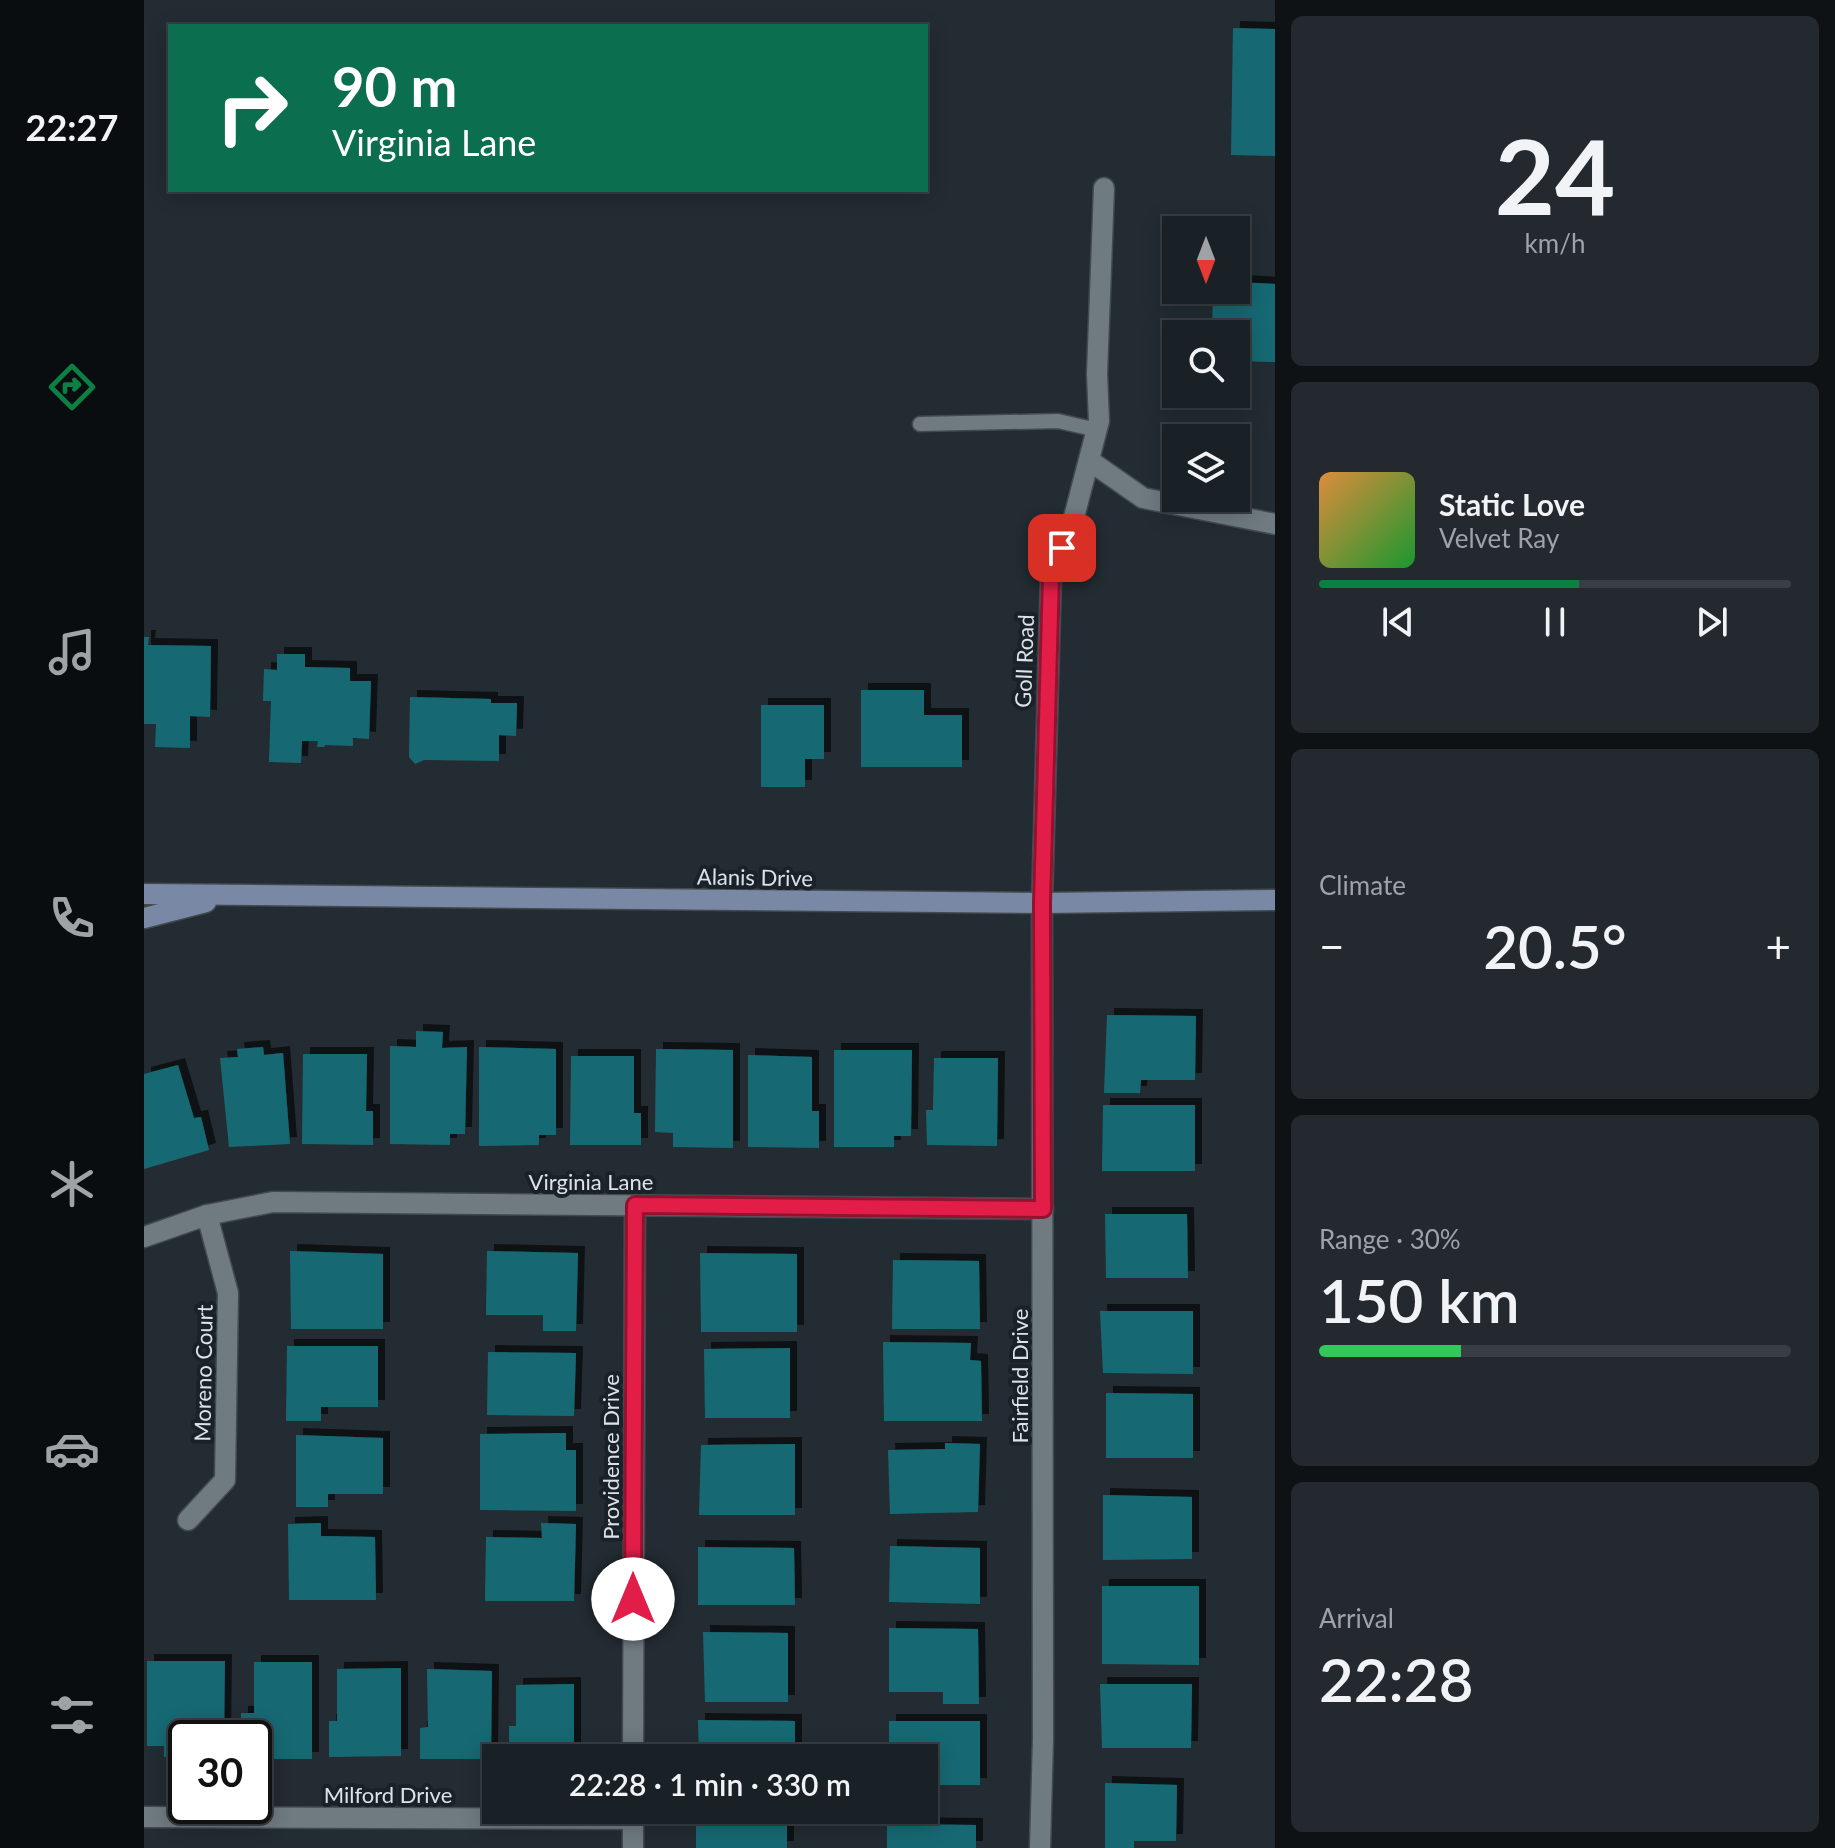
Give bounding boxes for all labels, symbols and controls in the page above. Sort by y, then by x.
text: 90 m [332,52,457,119]
icon: right [200,56,304,160]
text: 22:27 [26,105,118,149]
text: 24 [1495,112,1615,237]
text: Virginia Lane [332,120,536,164]
north arrow [1162,216,1250,304]
map controls [1162,216,1250,512]
text: km/h [1525,227,1585,259]
button: search [1162,320,1250,408]
icon: directions [44,359,100,415]
button: layers [1162,424,1250,512]
text: Static Love [1439,486,1585,522]
pin [1028,514,1096,582]
text: Velvet Ray [1439,522,1559,554]
icon: arrive [1040,526,1084,570]
icon: previous [1376,600,1420,644]
icon: pause [1533,600,1577,644]
icon: next [1690,600,1734,644]
street label: Goll Road [1009,614,1039,708]
icon: music [44,624,100,680]
street label: Alanis Drive [697,862,813,892]
text: Climate [1319,869,1406,901]
icon: phone [44,890,100,946]
text: 20.5° [1483,910,1627,982]
text: − [1319,920,1345,972]
text: + [1765,920,1791,972]
icon: climate [44,1156,100,1212]
street label: Virginia Lane [529,1168,653,1195]
text: Range · 30% [1319,1223,1461,1255]
text: 150 km [1319,1264,1520,1336]
street label: Moreno Court [188,1304,218,1442]
street label: Fairfield Drive [1006,1309,1033,1443]
street label: Providence Drive [597,1374,624,1540]
icon: car [44,1421,100,1477]
position arrow [591,1557,675,1641]
text: Arrival [1319,1602,1394,1634]
text: 22:28 [1319,1643,1473,1715]
icon: filters [44,1687,100,1743]
speed limit sign: 30 [168,1720,272,1824]
text: 22:28 · 1 min · 330 m [569,1766,851,1802]
street label: Milford Drive [324,1781,452,1808]

